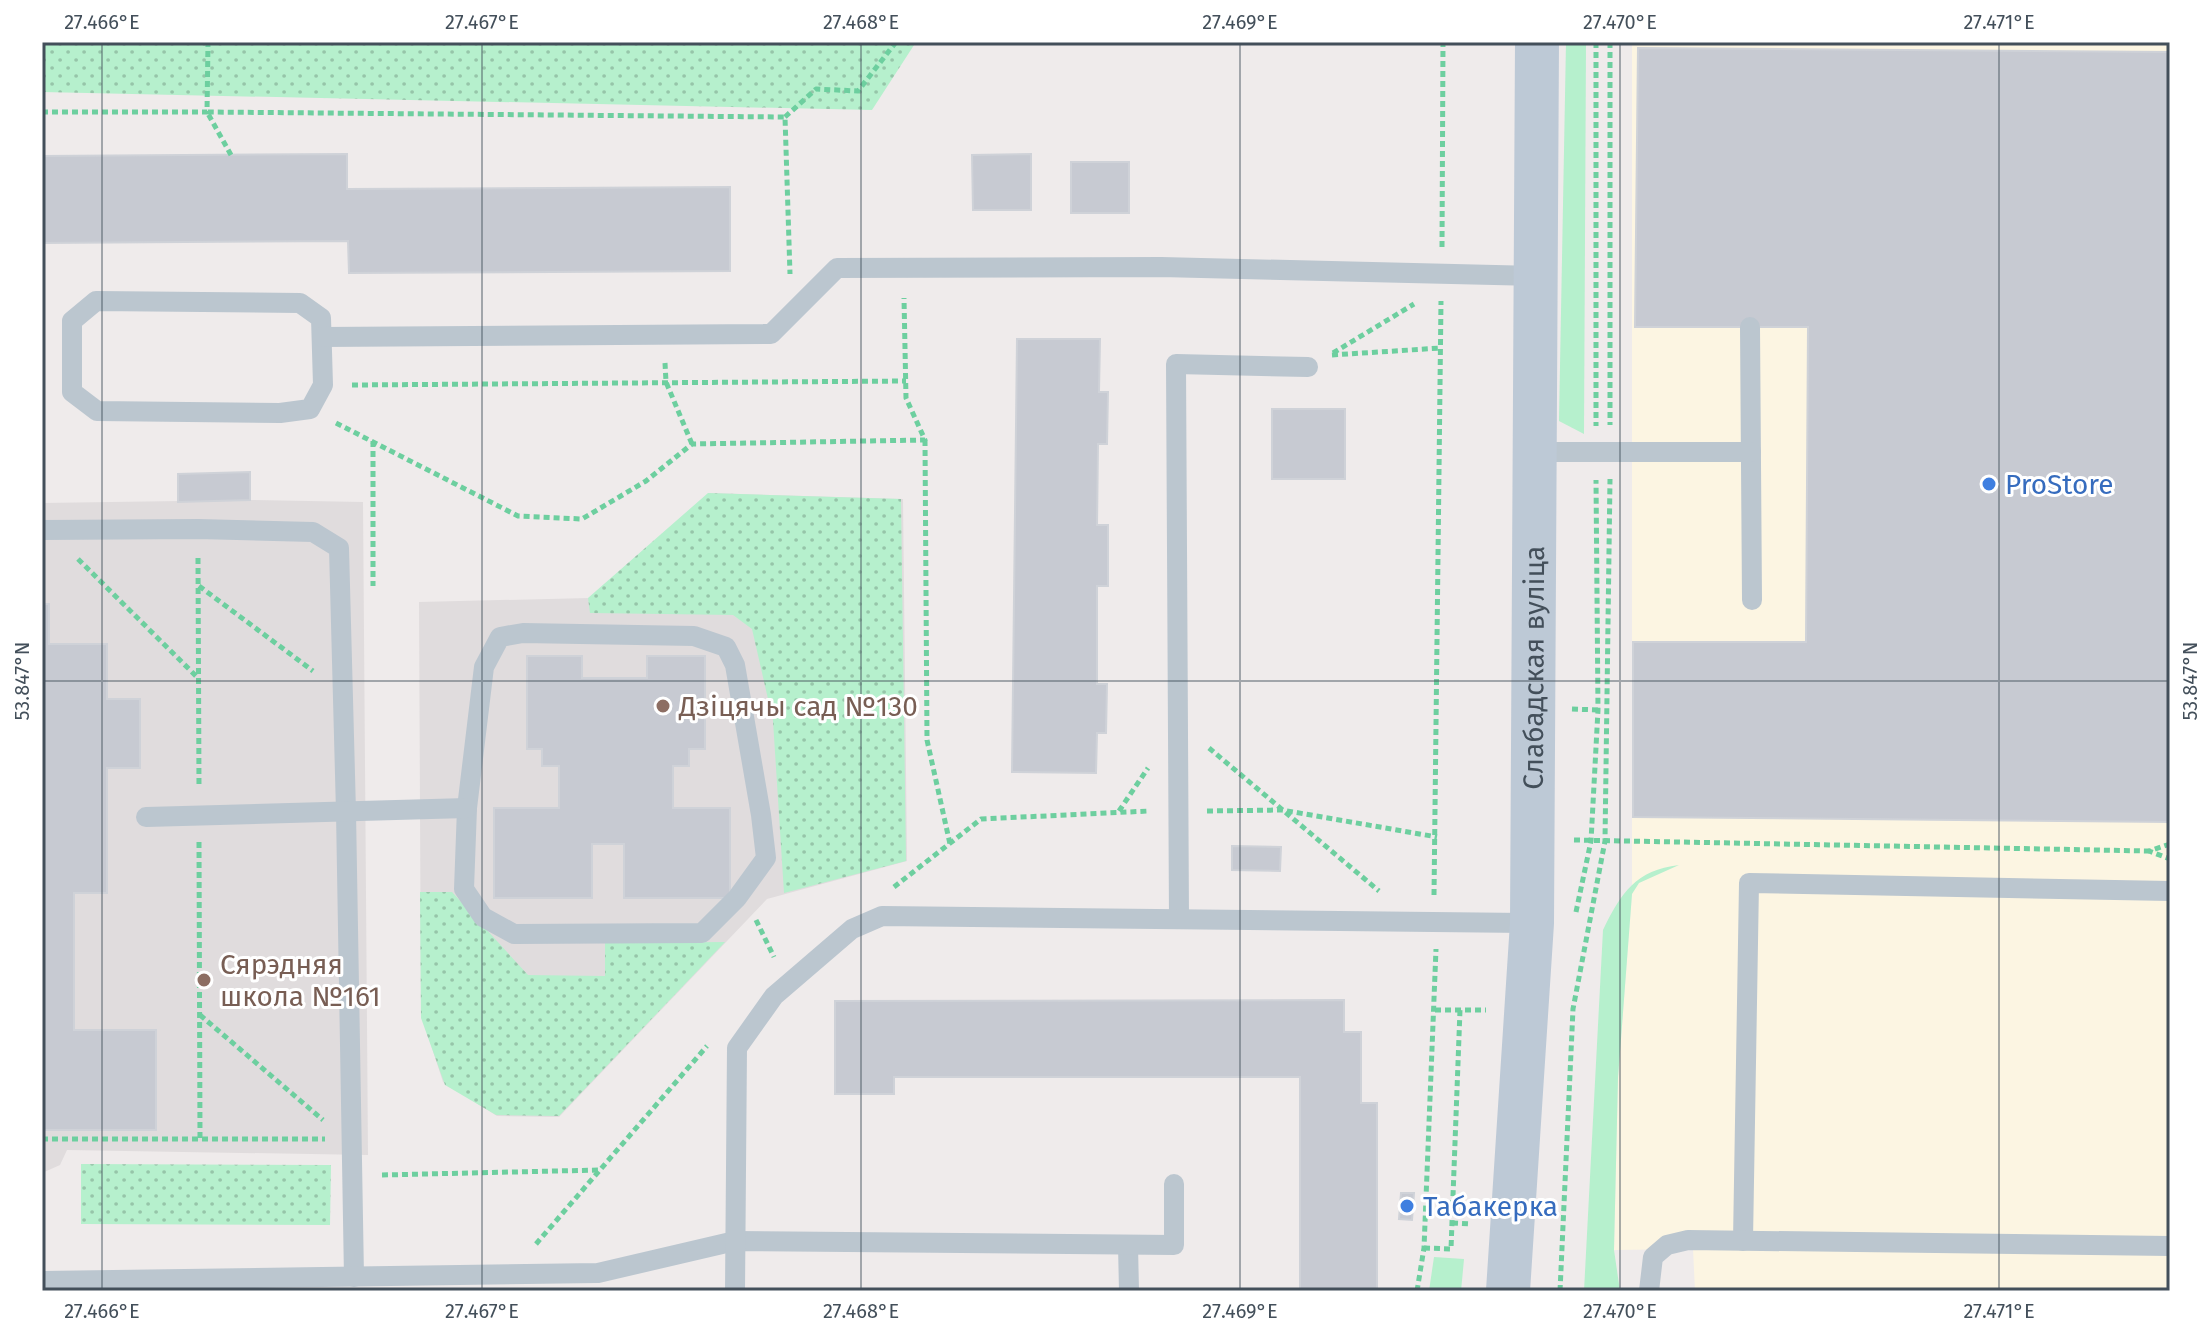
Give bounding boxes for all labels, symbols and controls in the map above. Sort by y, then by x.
text: 27.466°E [64,10,140,34]
text: 27.467°E [445,10,519,34]
text: 27.468°E [823,10,899,34]
text: 27.469°E [1202,10,1278,34]
text: 27.470°E [1583,10,1657,34]
text: 27.471°E [1963,10,2035,34]
place label: ProStore [2005,468,2114,501]
marker: ProStore [1980,475,1998,493]
street label: Слабадская вуліца [1516,546,1551,790]
text: 53.847°N [10,641,34,721]
text: 53.847°N [2178,641,2202,721]
place label: Дзіцячы сад №130 [678,690,918,723]
marker: Дзіцячы сад №130 [654,697,672,715]
place label: Сярэдняя школа №161 [220,948,381,1013]
marker: Сярэдняя школа №161 [195,971,213,989]
place label: Табакерка [1423,1190,1558,1223]
marker: Табакерка [1398,1197,1416,1215]
text: 27.466°E [64,1299,140,1323]
text: 27.467°E [445,1299,519,1323]
text: 27.468°E [823,1299,899,1323]
text: 27.469°E [1202,1299,1278,1323]
text: 27.470°E [1583,1299,1657,1323]
text: 27.471°E [1963,1299,2035,1323]

